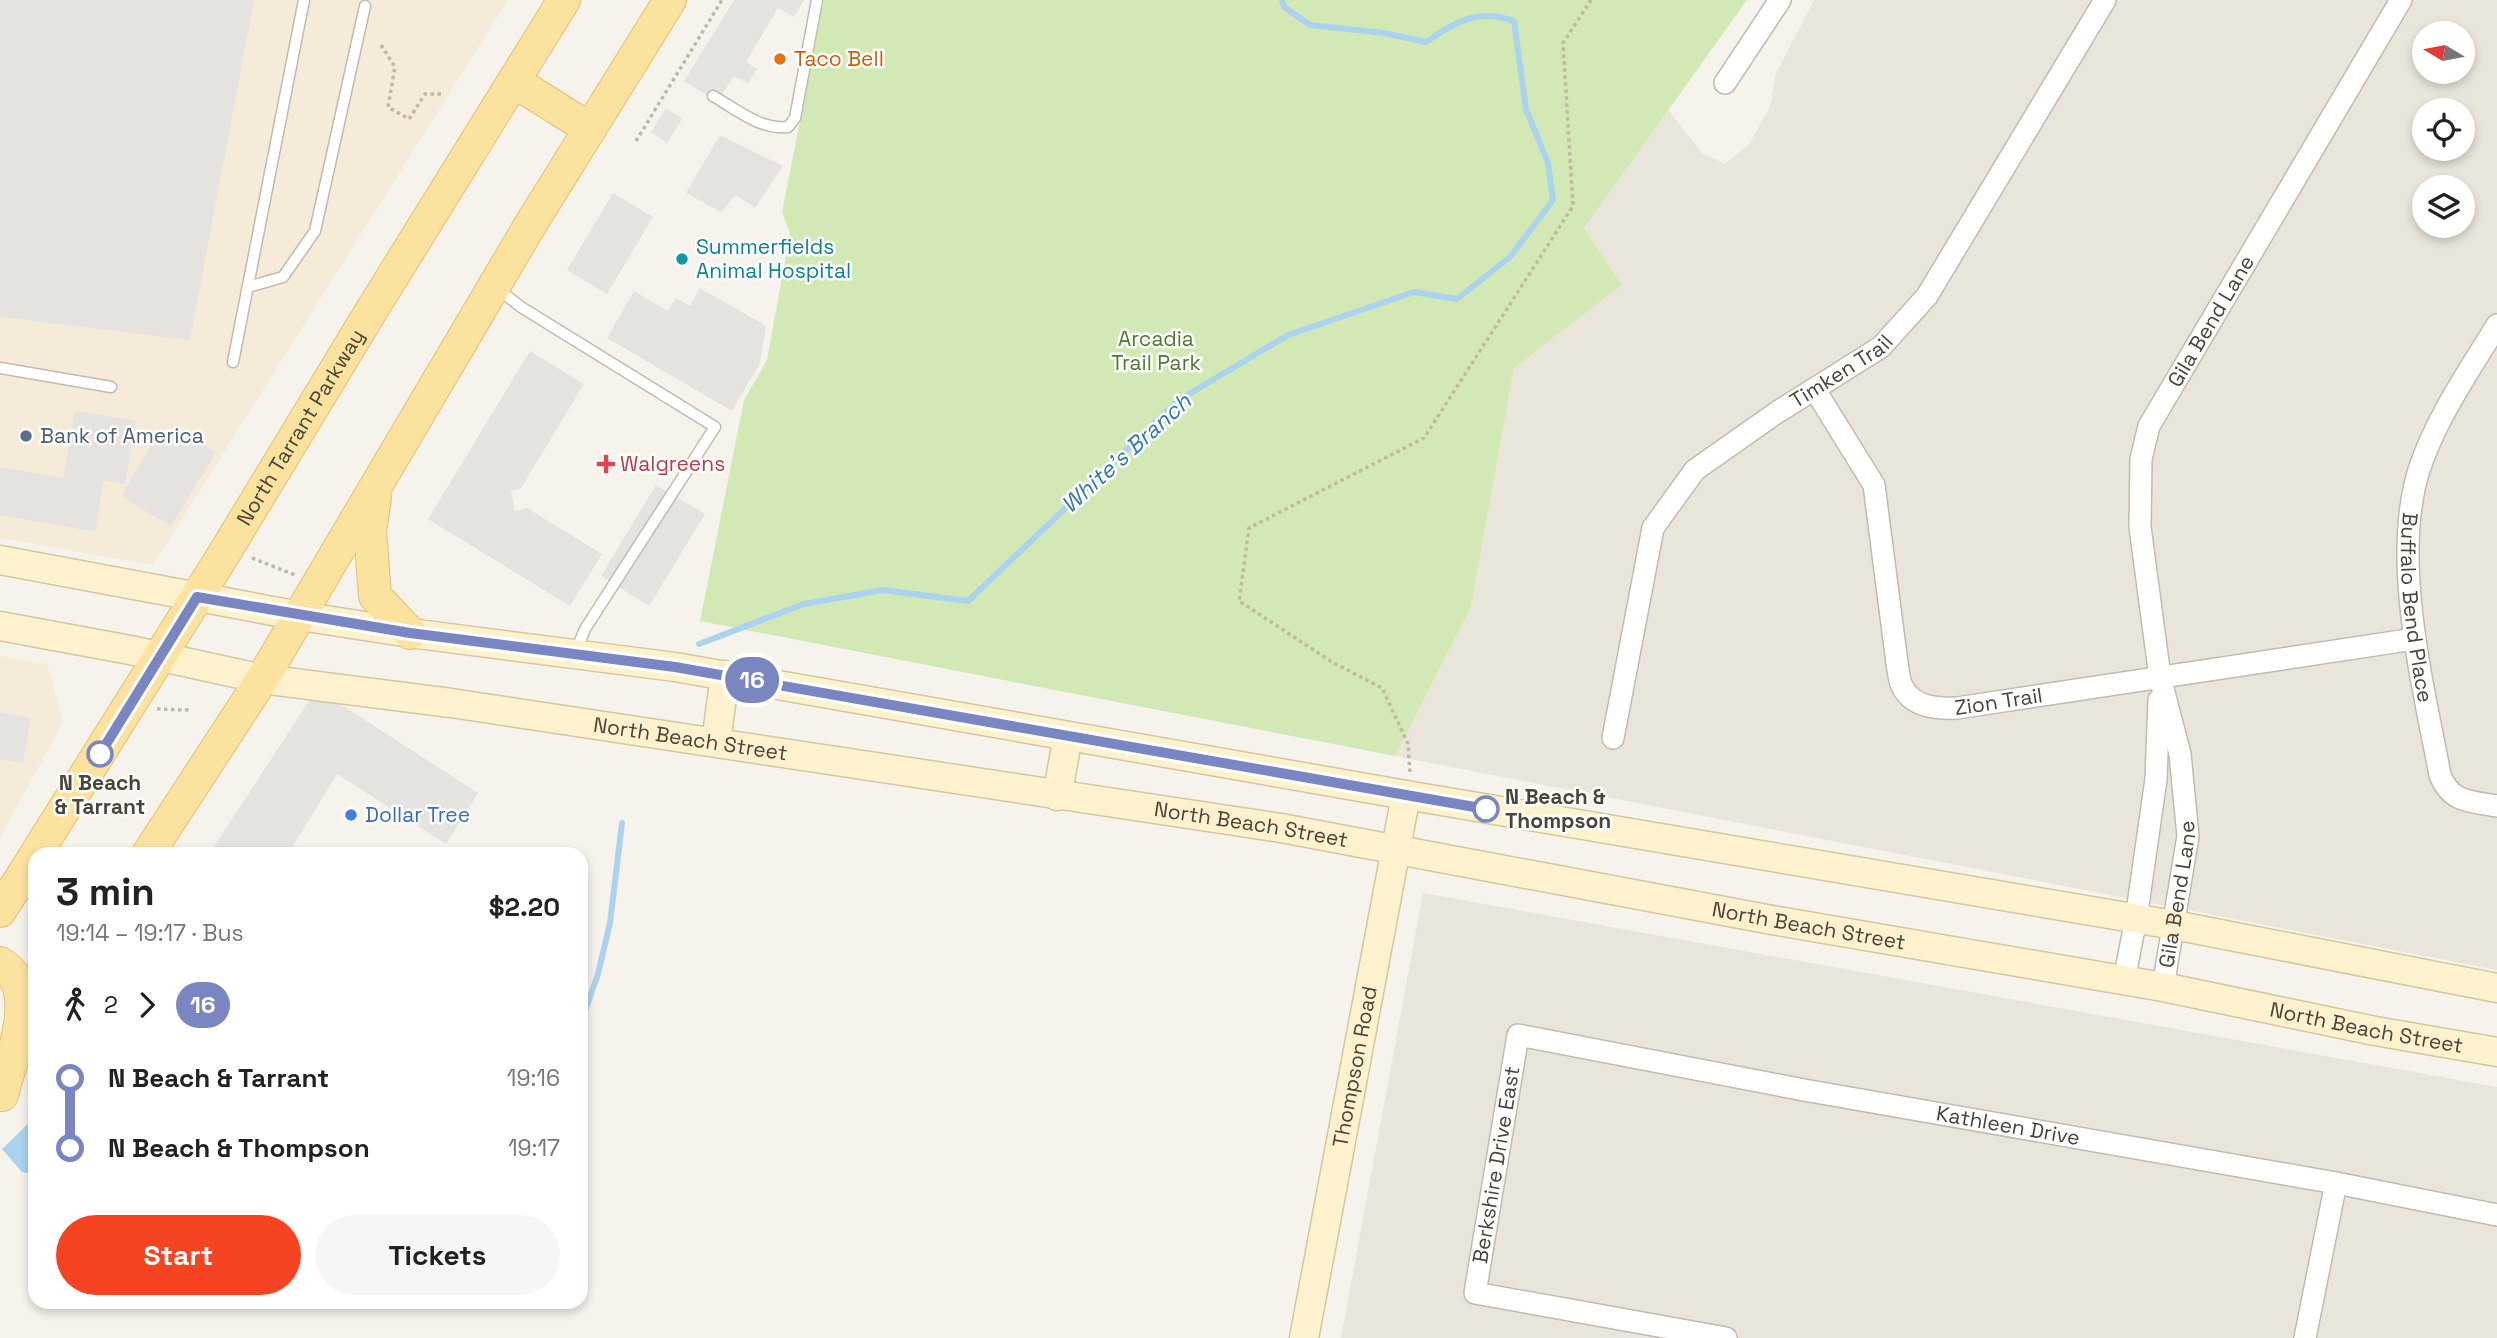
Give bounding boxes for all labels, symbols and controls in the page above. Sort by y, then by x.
north arrow [2412,21,2474,84]
map controls [2412,21,2475,238]
place label: Taco Bell [794,45,884,72]
marker: Taco Bell [772,51,788,67]
button: locate [2412,98,2475,161]
button: layers [2412,175,2475,238]
place label: Summerfields Animal Hospital [696,233,851,284]
street label: Gila Bend Lane [2161,250,2260,392]
marker: Summerfields Animal Hospital [674,251,690,267]
street label: North Tarrant Parkway [230,324,370,530]
park label: Arcadia Trail Park [1111,325,1201,376]
street label: Timken Trail [1785,329,1899,414]
water label: White's Branch [1055,386,1198,519]
place label: Bank of America [40,422,204,449]
marker: Bank of America [18,428,34,444]
place label: Walgreens [620,450,725,477]
marker: Walgreens [598,456,614,472]
street label: Buffalo Bend Place [2395,511,2439,705]
line badge: 16 [720,657,784,703]
text: 16 [739,664,765,695]
street label: Zion Trail [1953,681,2044,721]
street label: North Beach Street [592,711,789,767]
marker: N Beach & Tarrant [87,741,113,767]
place label: N Beach & Tarrant [55,769,145,820]
place label: N Beach & Thompson [1505,783,1611,834]
street label: North Beach Street [1152,795,1350,853]
marker: N Beach & Thompson [1473,796,1499,822]
place label: Dollar Tree [365,801,470,828]
marker: Dollar Tree [343,807,359,823]
street label: Gila Bend Lane [2152,820,2201,970]
text: 3 min [56,868,155,916]
text: $2.20 [489,890,560,924]
street label: North Beach Street [1710,895,1908,956]
text: 19:14 – 19:17 · Bus [56,918,244,948]
street label: Thompson Road [1326,984,1383,1150]
icon: walk [56,986,94,1024]
icon: forward [128,986,166,1024]
text: 16 [190,989,216,1020]
text: 2 [104,990,118,1020]
street label: North Beach Street [2268,996,2465,1059]
text: N Beach & Tarrant [108,1061,329,1095]
text: 19:16 [507,1063,560,1093]
street label: Berkshire Drive East [1466,1064,1526,1265]
street label: Kathleen Drive [1934,1099,2082,1151]
text: N Beach & Thompson [108,1131,370,1165]
text: 19:17 [508,1133,560,1163]
button: Start [56,1215,301,1295]
button: Tickets [315,1215,560,1295]

